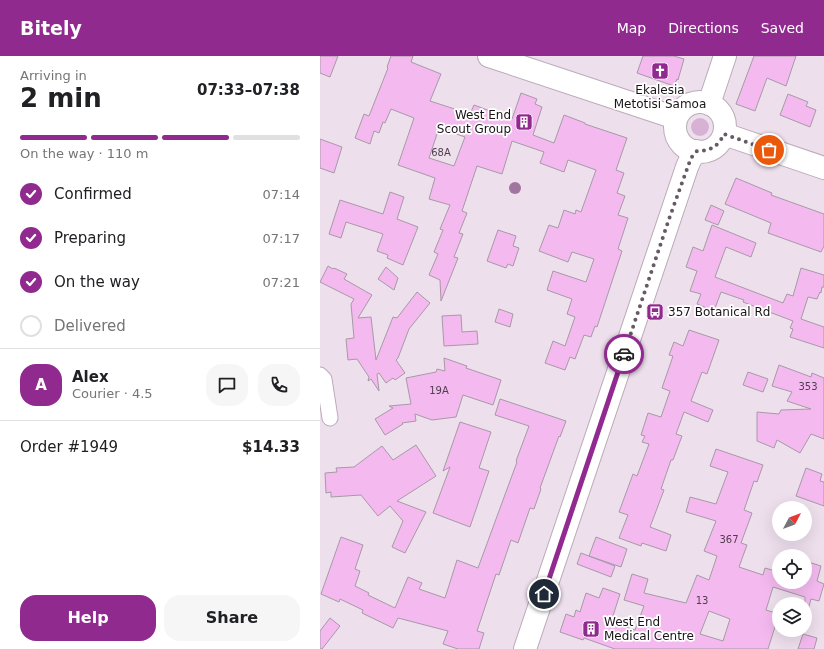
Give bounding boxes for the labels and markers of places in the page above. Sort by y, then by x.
church icon: Ekalesia Metotisi Samoa [650,61,670,81]
place label: Ekalesia Metotisi Samoa [614,83,706,111]
place label: West End Scout Group [437,108,511,136]
building icon: West End Scout Group [514,112,534,132]
pin [752,133,786,167]
bus stop icon: 357 Botanical Rd [645,302,665,322]
place label: 357 Botanical Rd [668,305,770,319]
pin [527,577,561,611]
place label: West End Medical Centre [604,615,694,643]
building icon: West End Medical Centre [581,619,601,639]

